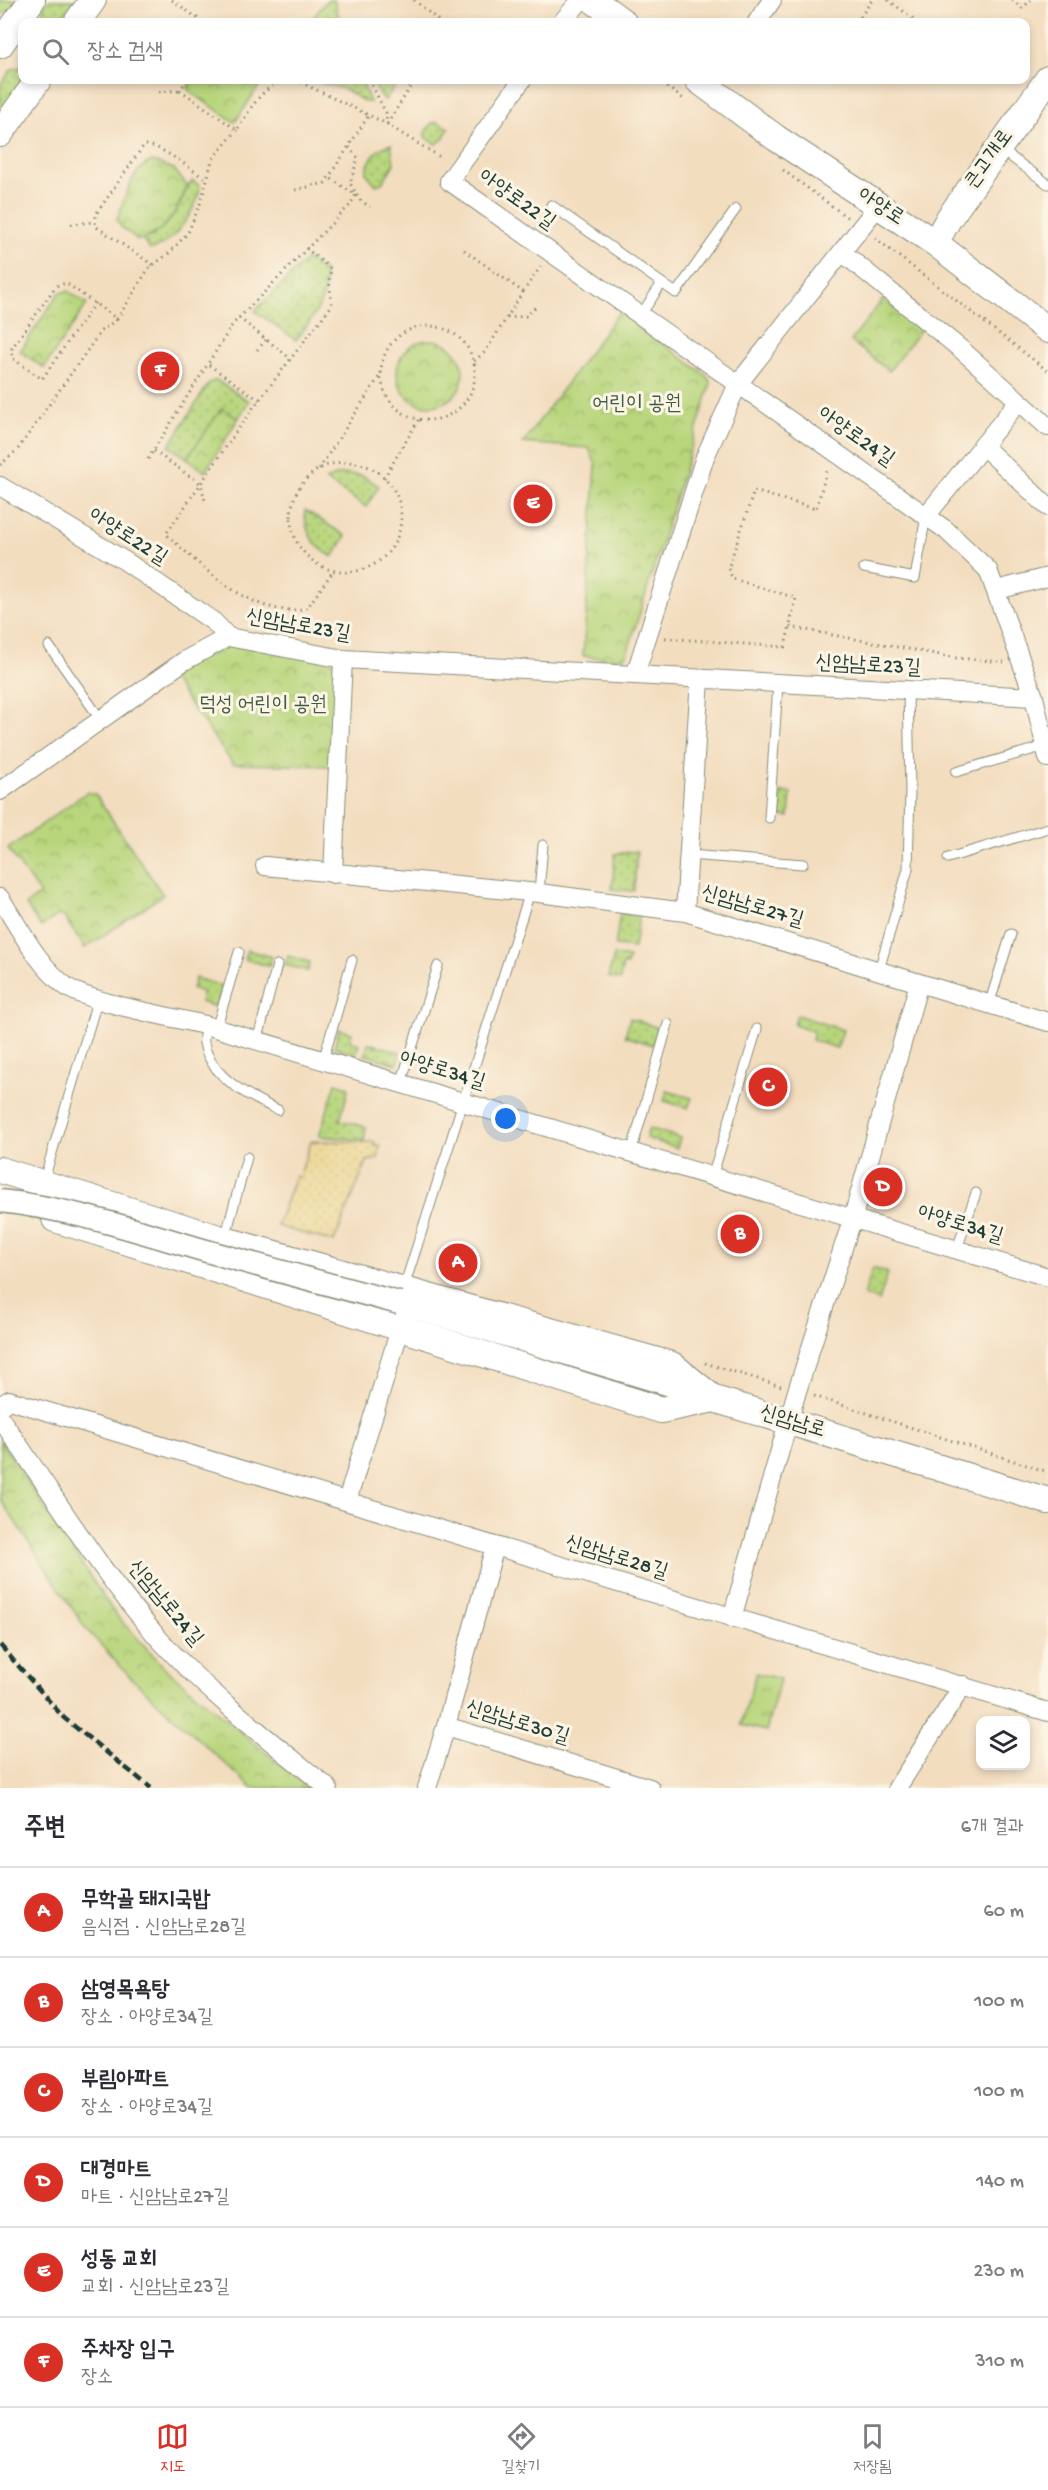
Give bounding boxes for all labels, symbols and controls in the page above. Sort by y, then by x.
search box [18,18,1030,84]
icon: search [39,35,72,68]
text: 장소 검색 [87,40,163,66]
street label: 큰고개로 [960,125,1020,195]
street label: 아양로22길 [473,165,559,237]
street label: 아양로 [852,184,908,232]
pin: F [140,348,180,394]
park label: 어린이 공원 [592,393,682,418]
street label: 아양로24길 [812,403,898,473]
pin: E [514,482,552,526]
street label: 아양로22길 [83,504,171,572]
street label: 신암남로23길 [244,606,352,649]
street label: 신암남로23길 [815,652,922,682]
park label: 덕성 어린이 공원 [199,694,327,719]
street label: 신암남로27길 [698,881,806,935]
street label: 아양로34길 [396,1047,488,1097]
pin: C [748,1064,788,1110]
your location [491,1104,520,1133]
pin: D [864,1164,902,1210]
street label: 아양로34길 [914,1201,1006,1251]
pin: B [720,1212,760,1256]
pin: A [438,1240,478,1286]
street label: 신암남로 [756,1401,828,1445]
street label: 신암남로28길 [562,1532,671,1587]
street label: 신암남로24길 [121,1556,207,1652]
street label: 신암남로30길 [462,1696,572,1752]
map controls [976,1716,1030,1770]
button: layers [976,1716,1030,1770]
text: 주변 [24,1814,66,1845]
text: 6개 결과 [961,1817,1024,1840]
text: 무학골 돼지국밥 [81,1888,210,1914]
text: A [38,1901,49,1924]
text: 60 m [984,1901,1024,1924]
text: 음식점 · 신암남로28길 [81,1917,246,1940]
text: 삼영목욕탕 [81,1978,170,2004]
text: B [38,1991,49,2014]
text: 100 m [974,1991,1024,2014]
text: 장소 · 아양로34길 [81,2007,213,2030]
text: 부림아파트 [81,2068,170,2094]
text: C [38,2081,49,2104]
text: 100 m [974,2081,1024,2104]
text: 장소 · 아양로34길 [81,2097,213,2120]
text: 대경마트 [81,2158,152,2184]
text: D [37,2171,50,2194]
text: 140 m [976,2171,1024,2194]
text: 마트 · 신암남로27길 [81,2187,230,2210]
text: 성동 교회 [81,2248,157,2274]
text: E [37,2261,50,2284]
text: 230 m [974,2261,1024,2284]
text: 교회 · 신암남로23길 [81,2277,230,2300]
text: 주차장 입구 [81,2338,175,2364]
text: F [38,2351,49,2374]
text: 310 m [975,2351,1024,2374]
text: 장소 [81,2367,113,2390]
tab: 지도 [156,2420,189,2478]
tab: 길찾기 [502,2420,540,2478]
tab: 저장됨 [853,2420,892,2478]

